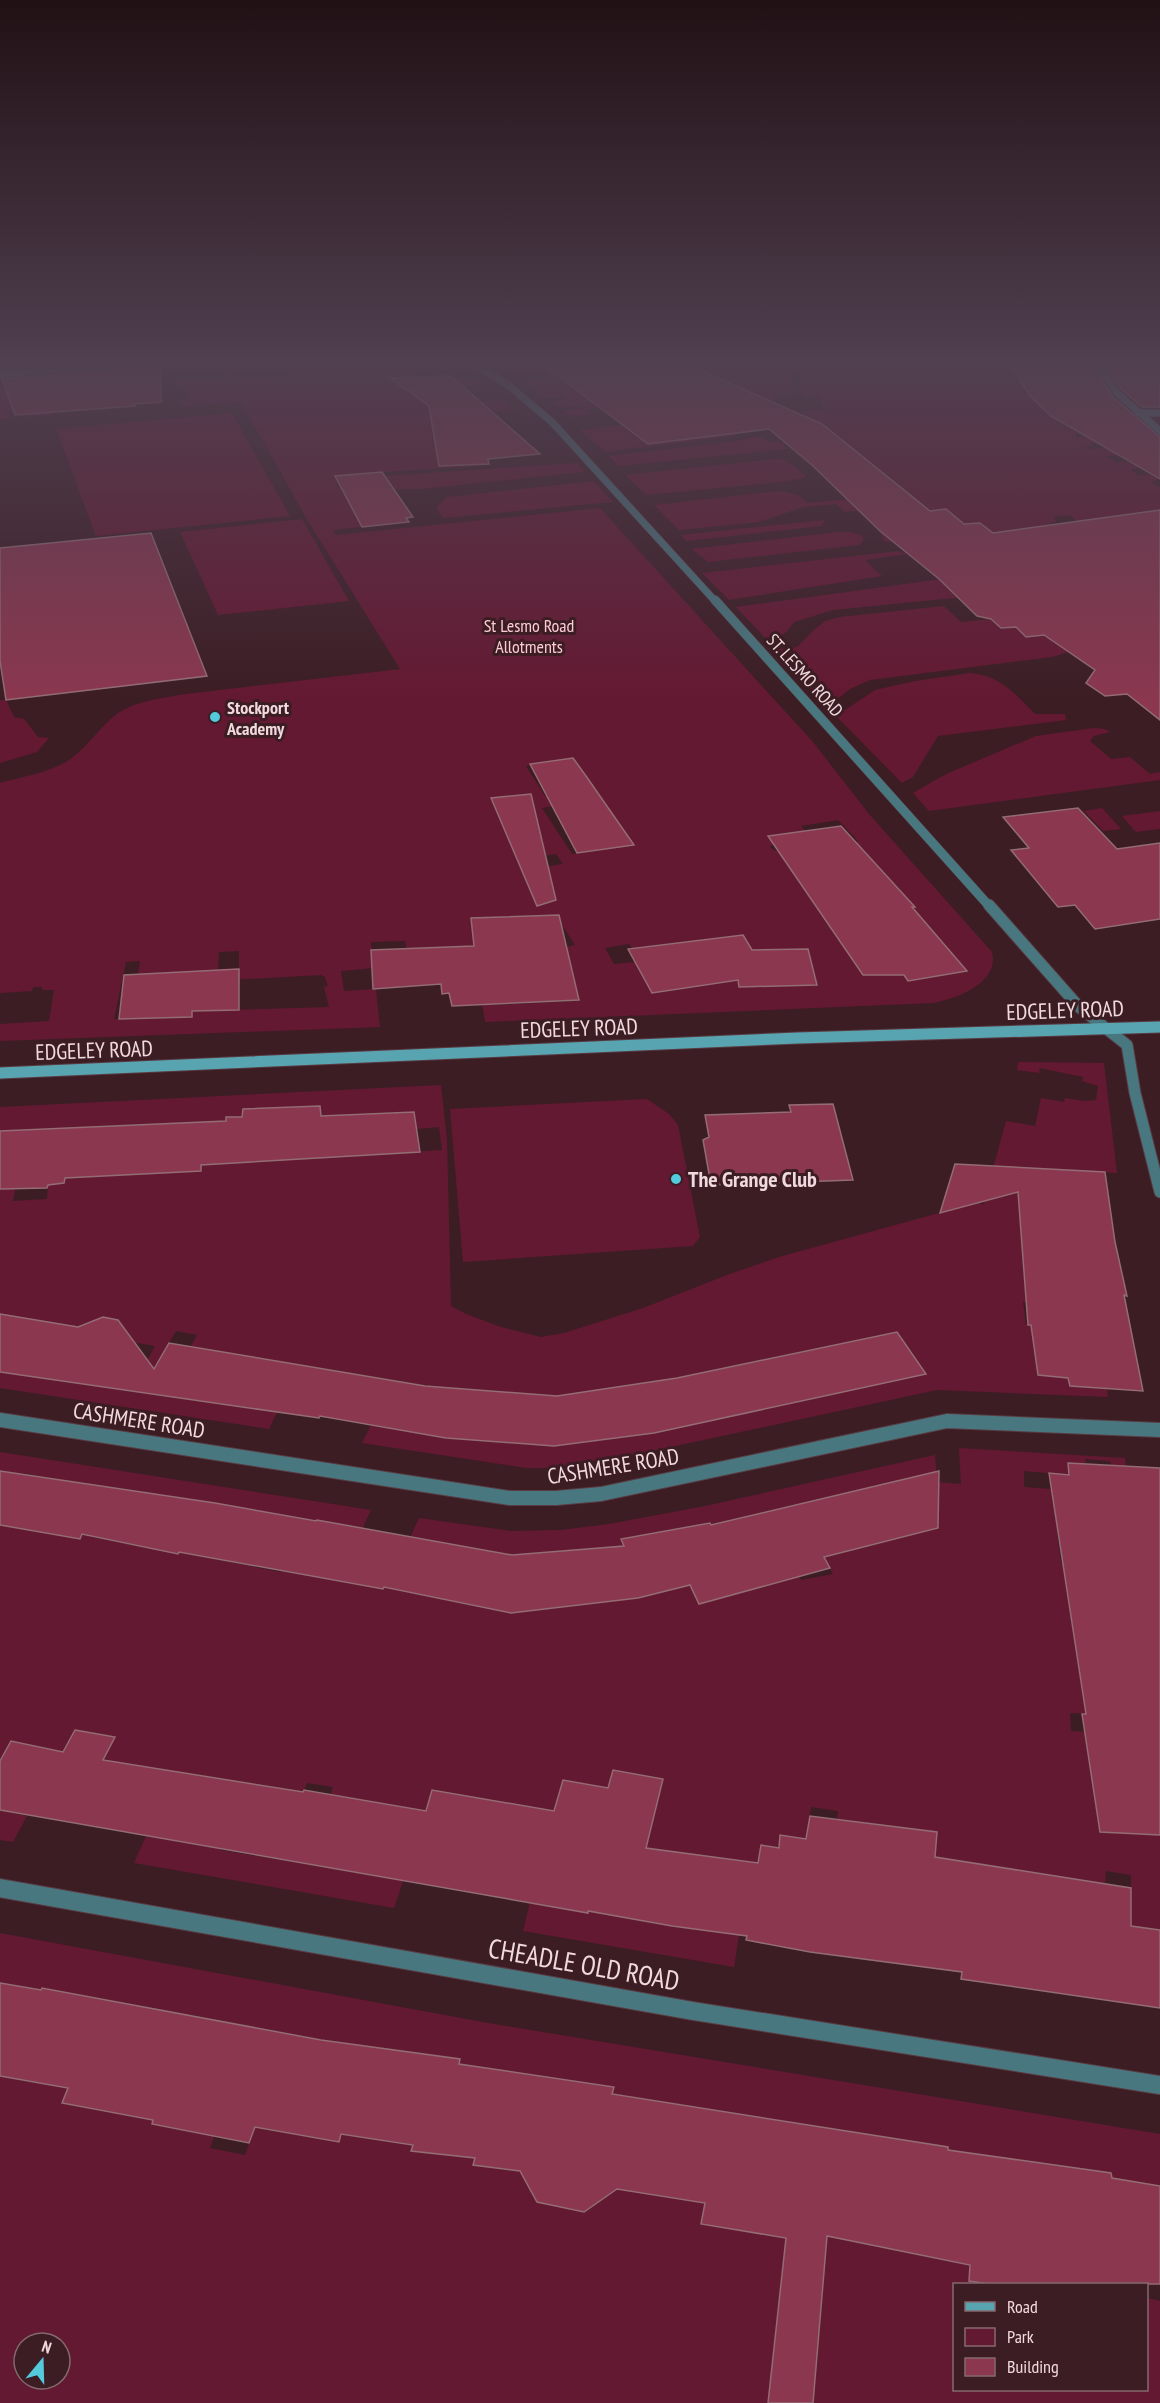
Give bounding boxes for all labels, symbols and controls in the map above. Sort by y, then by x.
park label: St Lesmo Road Allotments [484,614,574,658]
street label: ST. LESMO ROAD [762,629,848,721]
place label: Stockport Academy [226,696,290,740]
marker: Stockport Academy [208,710,222,724]
street label: EDGELEY ROAD [1006,994,1124,1026]
street label: EDGELEY ROAD [520,1012,638,1044]
street label: EDGELEY ROAD [35,1034,153,1066]
place label: The Grange Club [688,1165,817,1193]
marker: The Grange Club [669,1172,683,1186]
street label: CASHMERE ROAD [71,1396,207,1444]
street label: CASHMERE ROAD [545,1442,681,1490]
street label: CHEADLE OLD ROAD [486,1930,682,1998]
legend [953,2283,1148,2391]
text: Road [1007,2295,1038,2318]
text: Park [1007,2325,1034,2348]
north arrow [12,2331,72,2391]
text: N [40,2336,54,2358]
text: Building [1007,2355,1059,2378]

